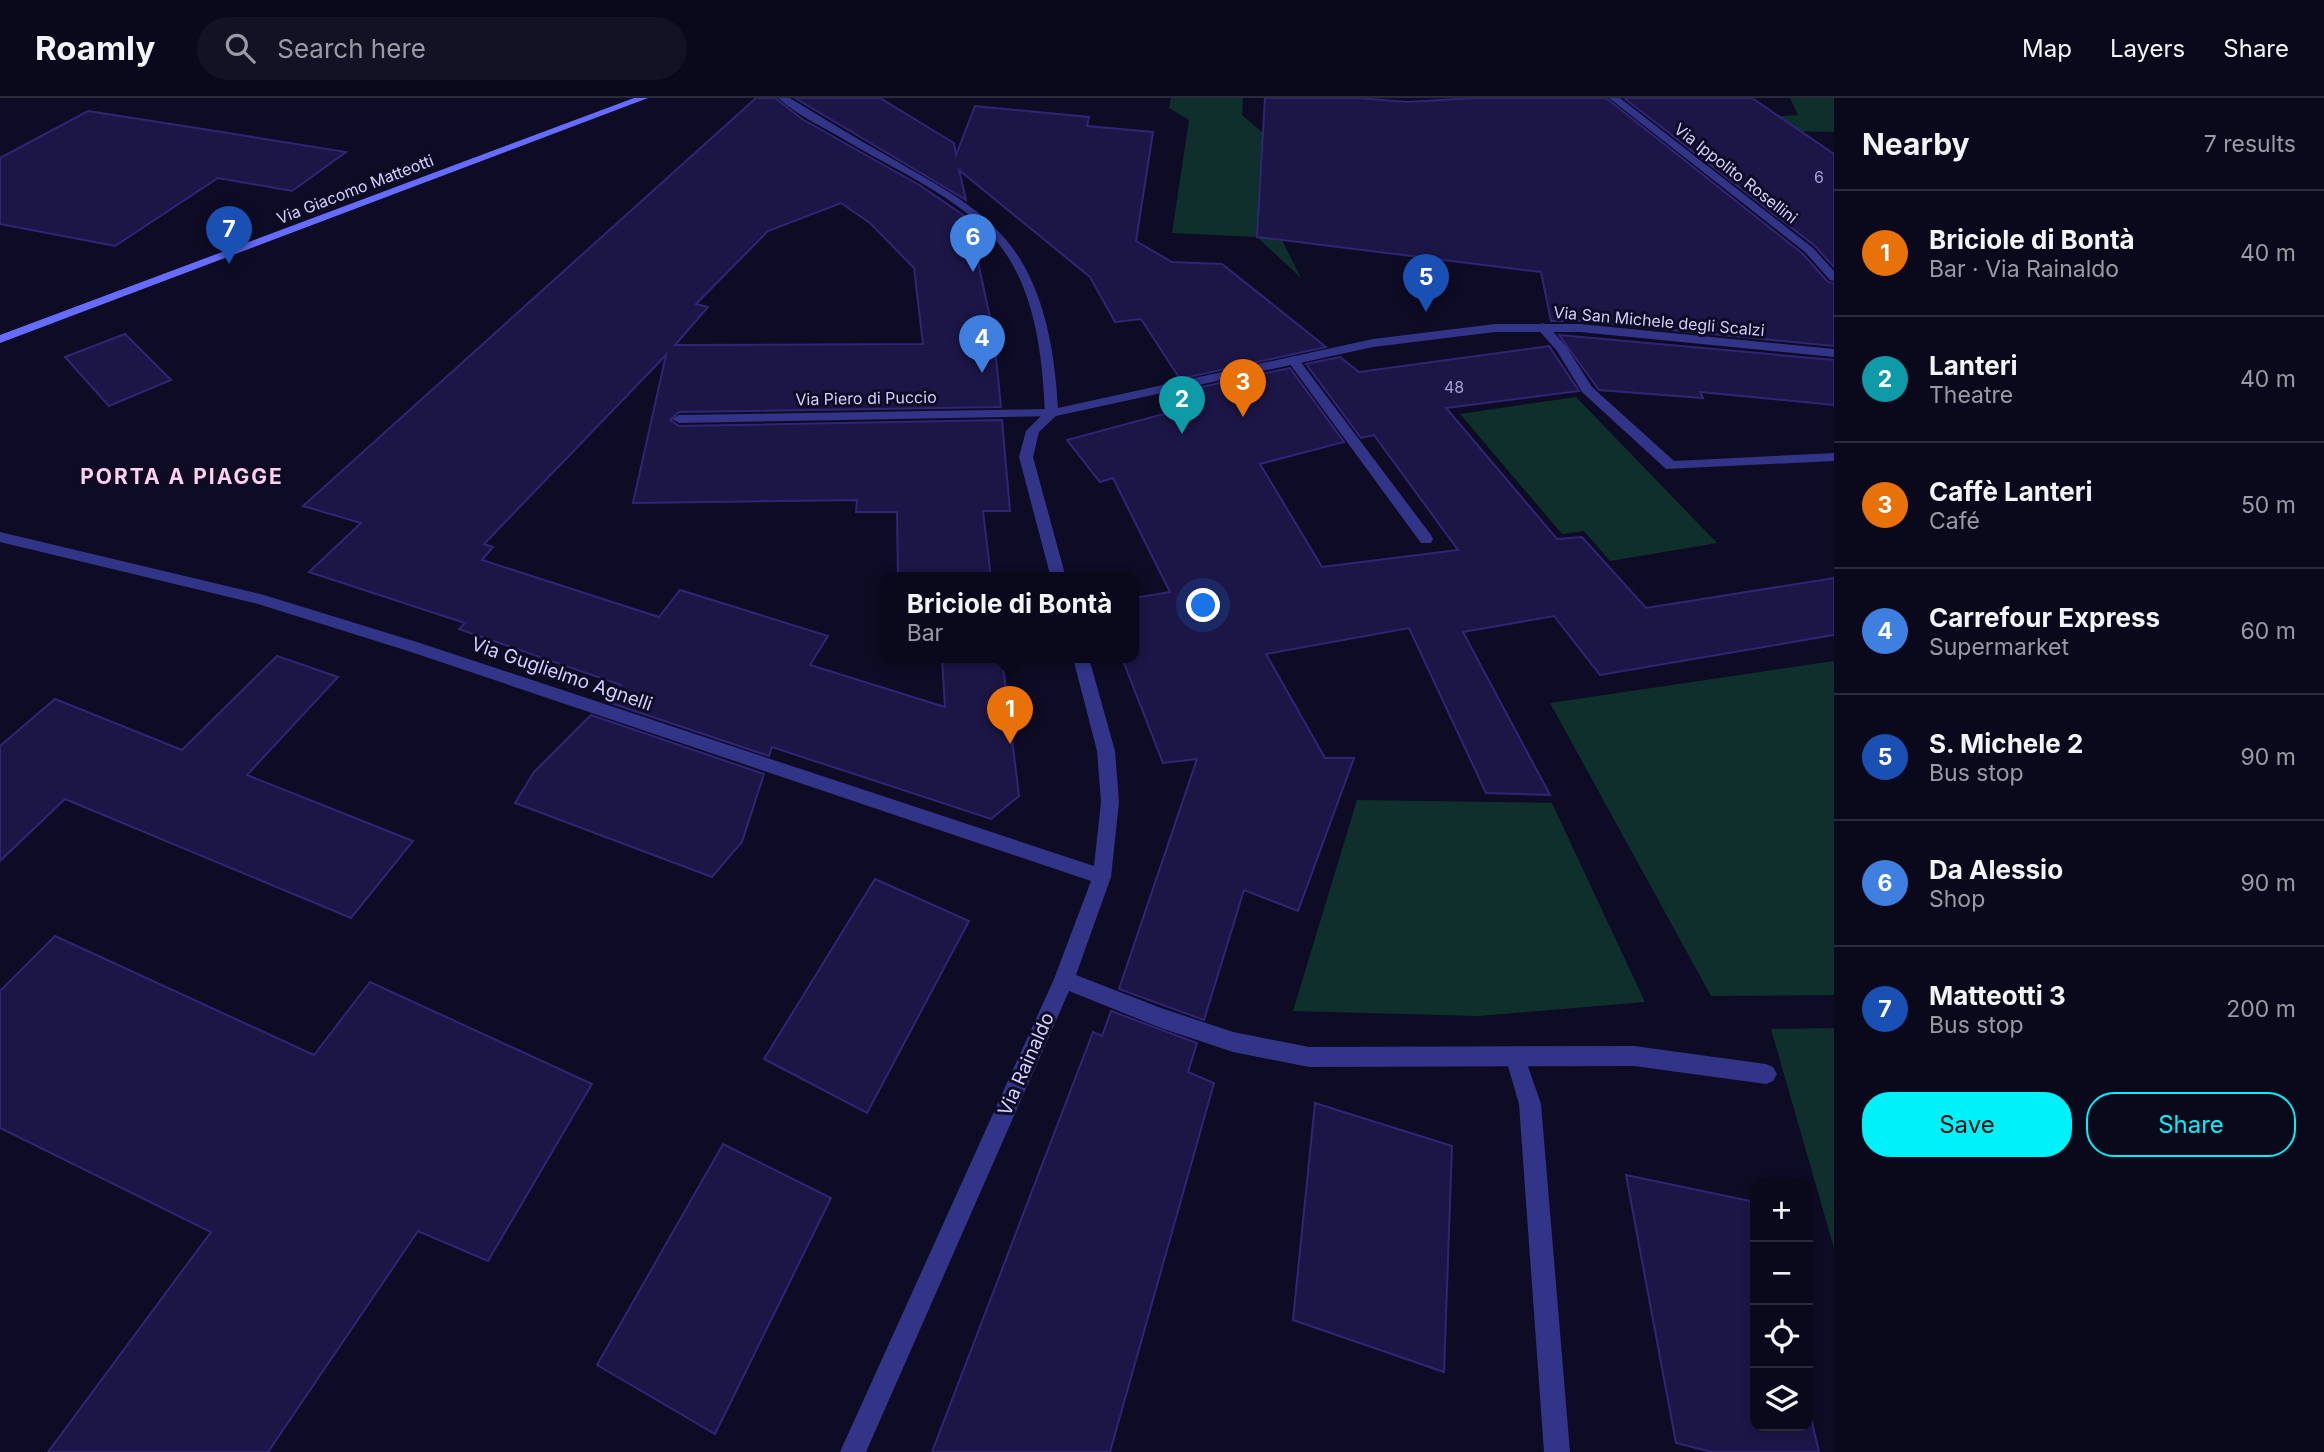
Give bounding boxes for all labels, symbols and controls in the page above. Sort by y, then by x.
search box [197,17,687,80]
text: Roamly [35,28,155,68]
icon: search [221,29,259,67]
text: Search here [277,33,426,64]
text: Map [2022,34,2072,63]
text: Layers [2110,34,2185,63]
text: Share [2223,34,2289,63]
street label: Via Ippolito Rosellini [1670,119,1802,227]
text: Nearby [1862,126,1970,162]
text: 7 results [2204,130,2296,158]
street label: Via Giacomo Matteotti [274,150,436,228]
house number: 6 [1814,167,1824,187]
pin: 7 [206,206,252,264]
pin: 6 [950,214,996,272]
text: Briciole di Bontà [1929,224,2135,255]
text: 1 [1880,239,1890,267]
text: 40 m [2240,239,2296,267]
pin: 5 [1403,254,1449,312]
text: Bar · Via Rainaldo [1929,255,2119,283]
street label: Via San Michele degli Scalzi [1553,302,1765,340]
pin: 4 [959,315,1005,373]
text: Lanteri [1929,350,2018,381]
pin: 3 [1220,359,1266,417]
text: 2 [1878,365,1892,393]
text: 40 m [2240,365,2296,393]
pin: 2 [1159,376,1205,434]
house number: 48 [1444,377,1464,397]
text: Theatre [1929,381,2013,409]
street label: Via Piero di Puccio [795,387,937,409]
district label: PORTA A PIAGGE [80,464,284,489]
text: Caffè Lanteri [1929,476,2093,507]
text: 3 [1878,491,1892,519]
text: 50 m [2241,491,2296,519]
text: Café [1929,507,1980,535]
popup [880,572,1139,663]
text: Briciole di Bontà [907,588,1112,619]
your location [1186,588,1220,622]
text: Carrefour Express [1929,602,2160,633]
text: 4 [1877,617,1893,645]
text: 60 m [2241,617,2296,645]
text: Bar [907,619,943,647]
street label: Via Guglielmo Agnelli [468,632,656,716]
text: Supermarket [1929,633,2069,661]
pin: 1 [987,686,1033,744]
text: S. Michele 2 [1929,728,2083,759]
text: 5 [1878,743,1892,771]
text: 90 m [2241,743,2296,771]
text: Bus stop [1929,759,2024,787]
text: Da Alessio [1929,854,2063,885]
text: 6 [1878,869,1892,897]
text: 90 m [2241,869,2296,897]
text: Shop [1929,885,1985,913]
text: Matteotti 3 [1929,980,2066,1011]
text: 7 [1878,995,1892,1023]
text: 200 m [2226,995,2296,1023]
street label: Via Rainaldo [993,1009,1059,1119]
text: Bus stop [1929,1011,2024,1039]
button: Save [1862,1092,2072,1157]
button: Share [2086,1092,2296,1157]
map controls [1750,1179,1813,1431]
button: + [1750,1179,1813,1242]
button: − [1750,1242,1813,1305]
button: locate [1750,1305,1813,1368]
button: layers [1750,1368,1813,1431]

